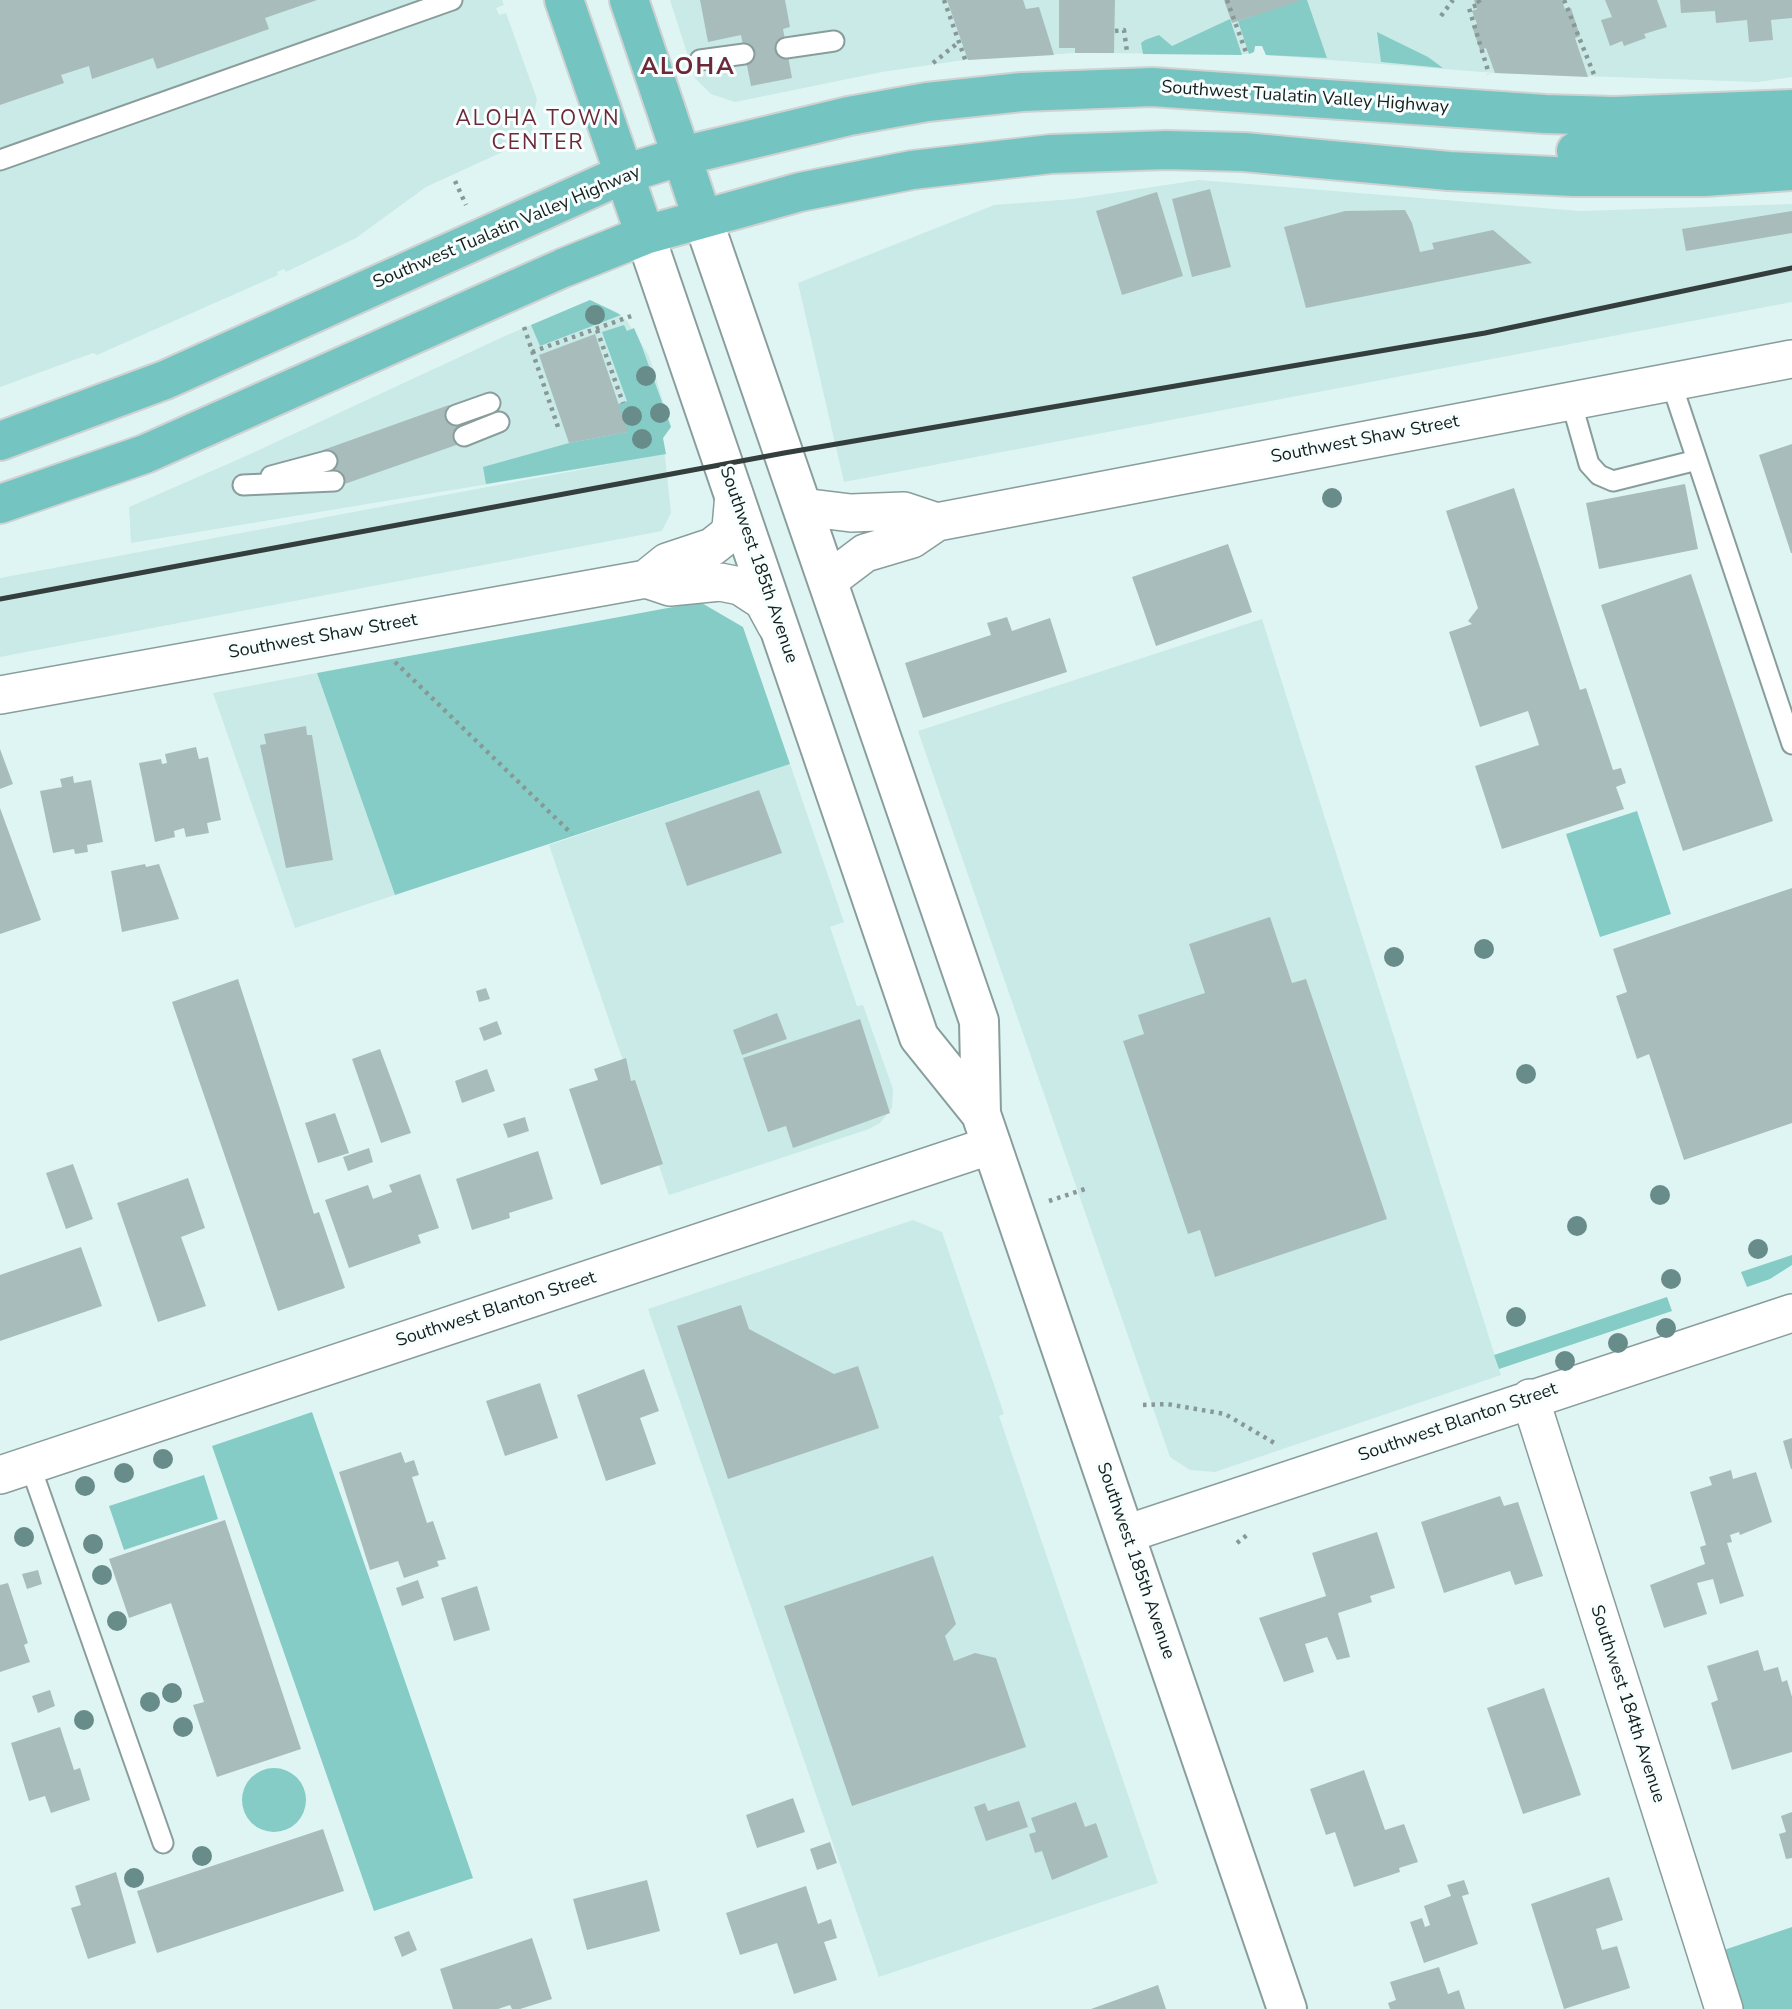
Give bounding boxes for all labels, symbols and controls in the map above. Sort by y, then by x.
district label: ALOHA [641,54,735,82]
street label: Southwest Tualatin Valley Highway [1161,77,1449,119]
district label: ALOHA TOWN CENTER [457,107,619,157]
street label: Southwest Tualatin Valley Highway [370,162,644,294]
street label: Southwest Shaw Street [1269,411,1461,469]
street label: Southwest 185th Avenue [714,464,802,666]
street label: Southwest Shaw Street [227,610,419,664]
street label: Southwest Blanton Street [393,1267,599,1353]
street label: Southwest Blanton Street [1356,1379,1560,1467]
street label: Southwest 185th Avenue [1091,1460,1179,1662]
street label: Southwest 184th Avenue [1585,1602,1669,1806]

